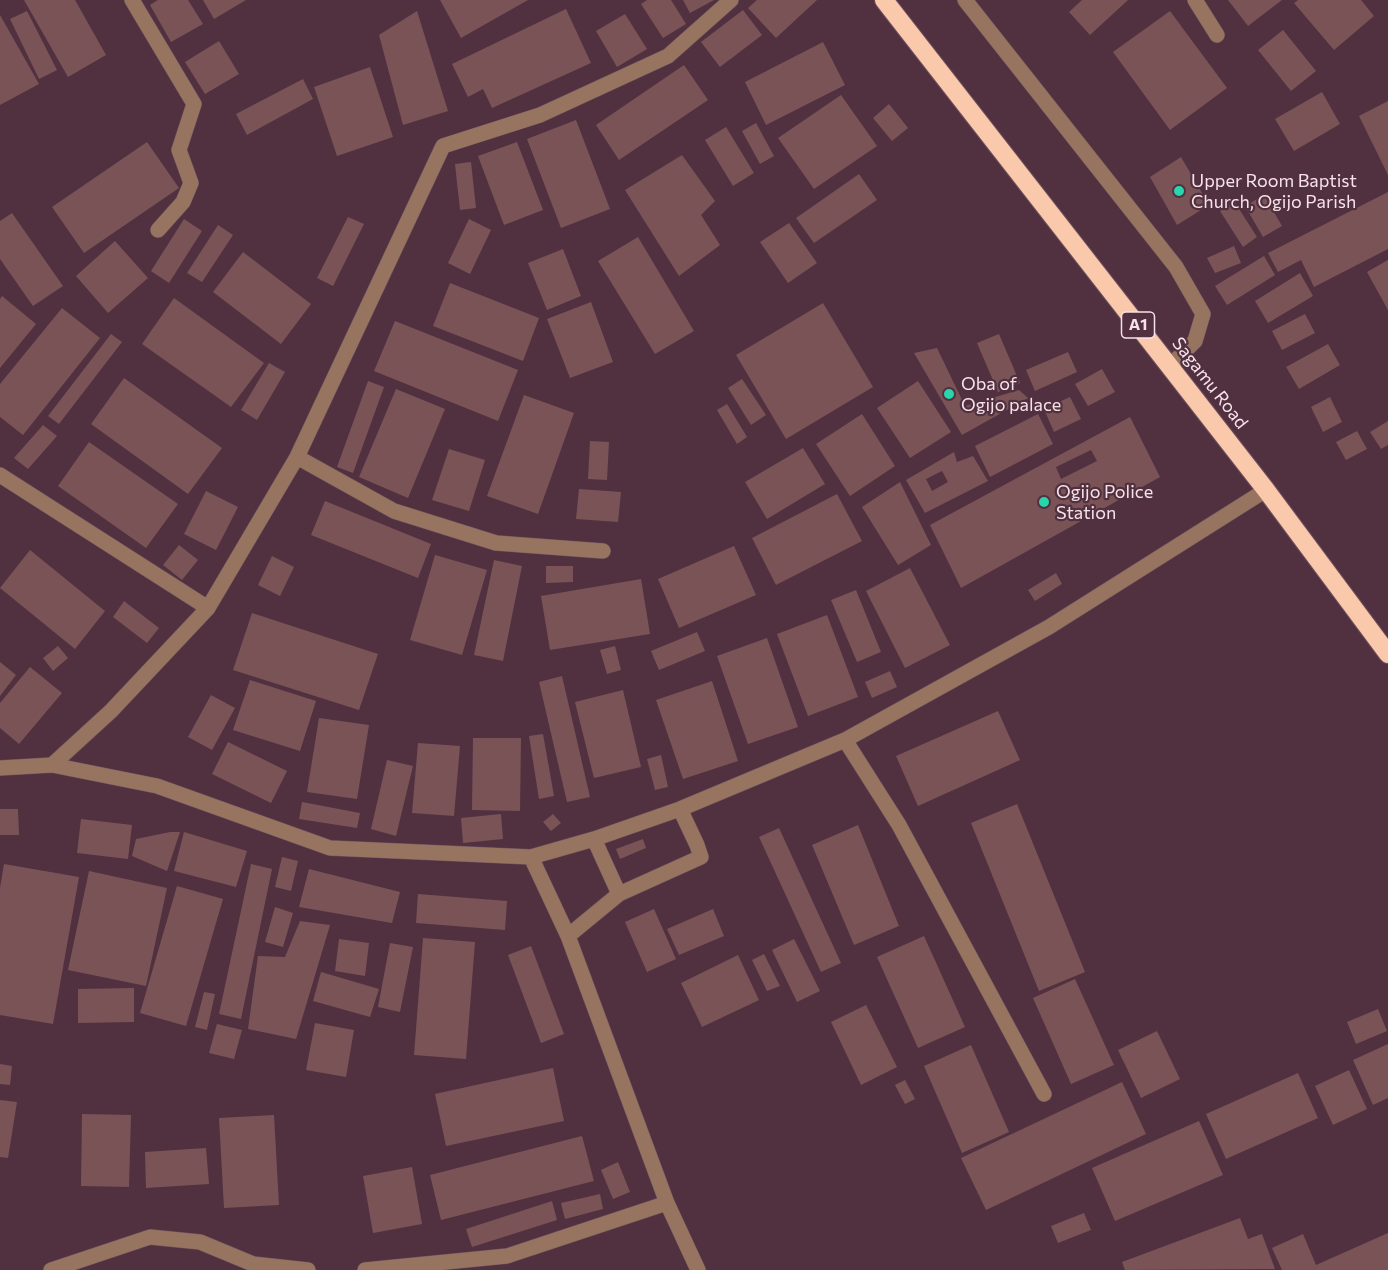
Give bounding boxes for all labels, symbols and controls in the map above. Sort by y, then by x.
place label: Upper Room Baptist Church, Ogijo Parish [1191,170,1357,213]
marker: Upper Room Baptist Church, Ogijo Parish [1172,184,1186,198]
road number: A1 [1122,312,1154,338]
street label: Sagamu Road [1168,333,1252,433]
place label: Oba of Ogijo palace [961,373,1061,416]
marker: Oba of Ogijo palace [942,387,956,401]
place label: Ogijo Police Station [1056,481,1153,524]
marker: Ogijo Police Station [1037,495,1051,509]

